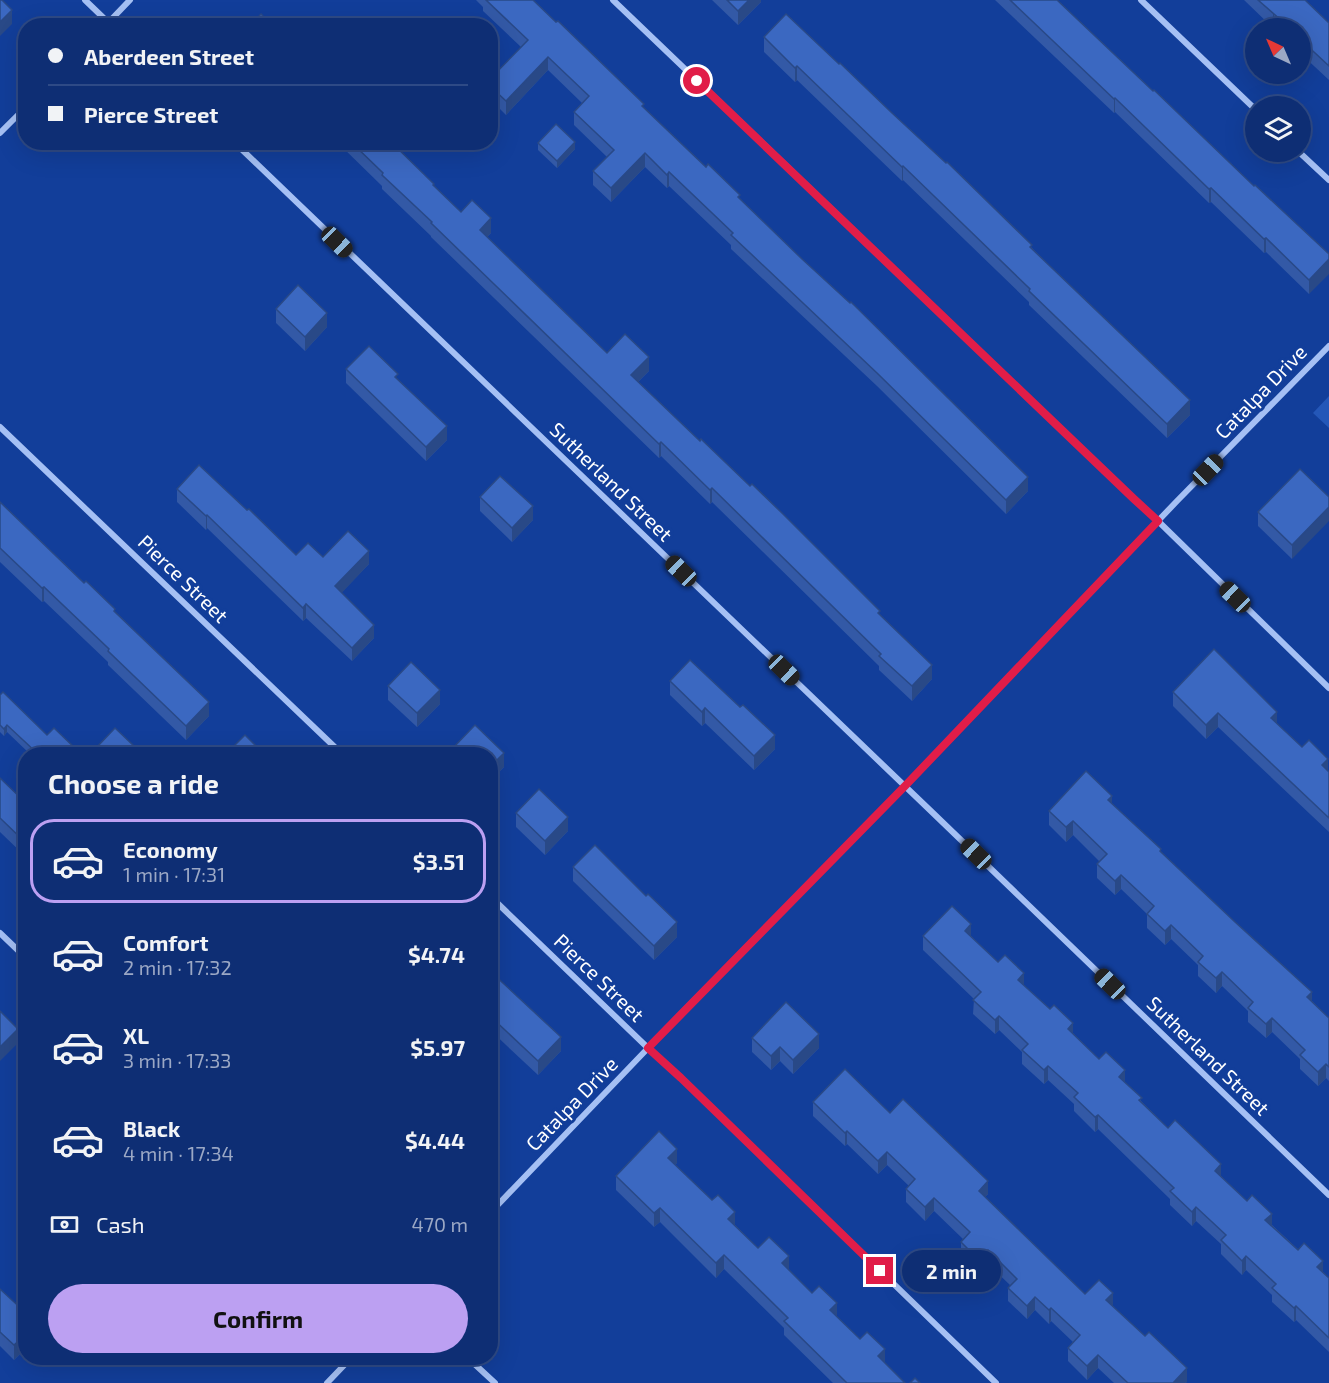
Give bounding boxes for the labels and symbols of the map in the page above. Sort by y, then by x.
north arrow [1245,18,1311,84]
route start [683,67,710,94]
car [318,223,356,261]
street label: Catalpa Drive [1209,339,1311,443]
street label: Sutherland Street [546,417,678,546]
car [1189,451,1227,489]
street label: Pierce Street [134,529,234,627]
car [662,552,700,590]
car [1216,578,1254,616]
car [765,651,803,689]
car [957,835,995,873]
street label: Pierce Street [550,928,650,1026]
car [1091,965,1129,1003]
street label: Sutherland Street [1143,991,1275,1120]
street label: Catalpa Drive [520,1051,622,1155]
callout: 2 min [901,1250,1000,1292]
route end [866,1257,893,1284]

